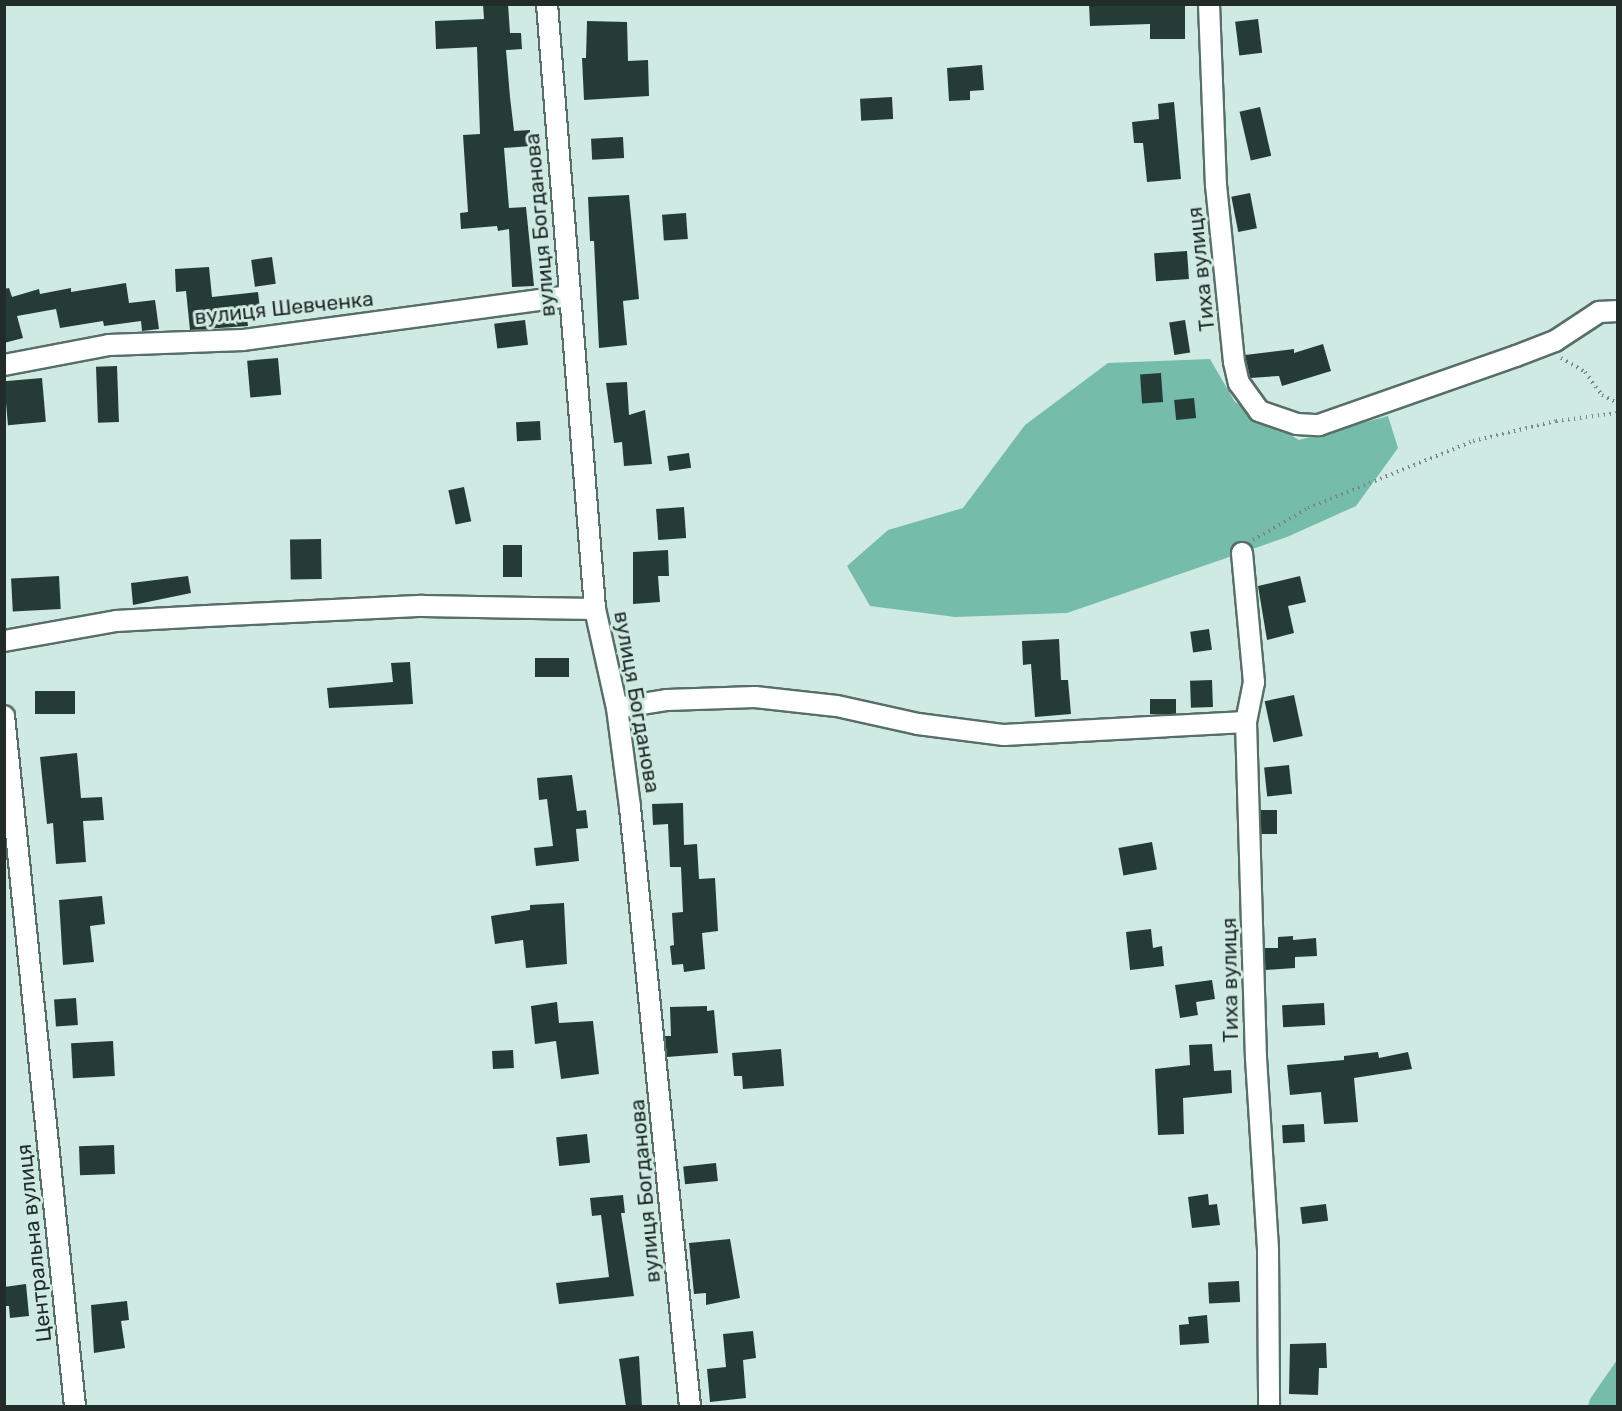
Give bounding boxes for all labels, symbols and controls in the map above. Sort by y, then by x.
street label: вулиця Богданова [519,132,561,318]
street label: Тиха вулиця [1182,206,1220,332]
street label: вулиця Шевченка [193,286,375,330]
street label: вулиця Богданова [609,609,665,795]
street label: Тиха вулиця [1216,917,1244,1043]
street label: вулиця Богданова [624,1098,666,1284]
street label: Центральна вулиця [11,1143,57,1343]

